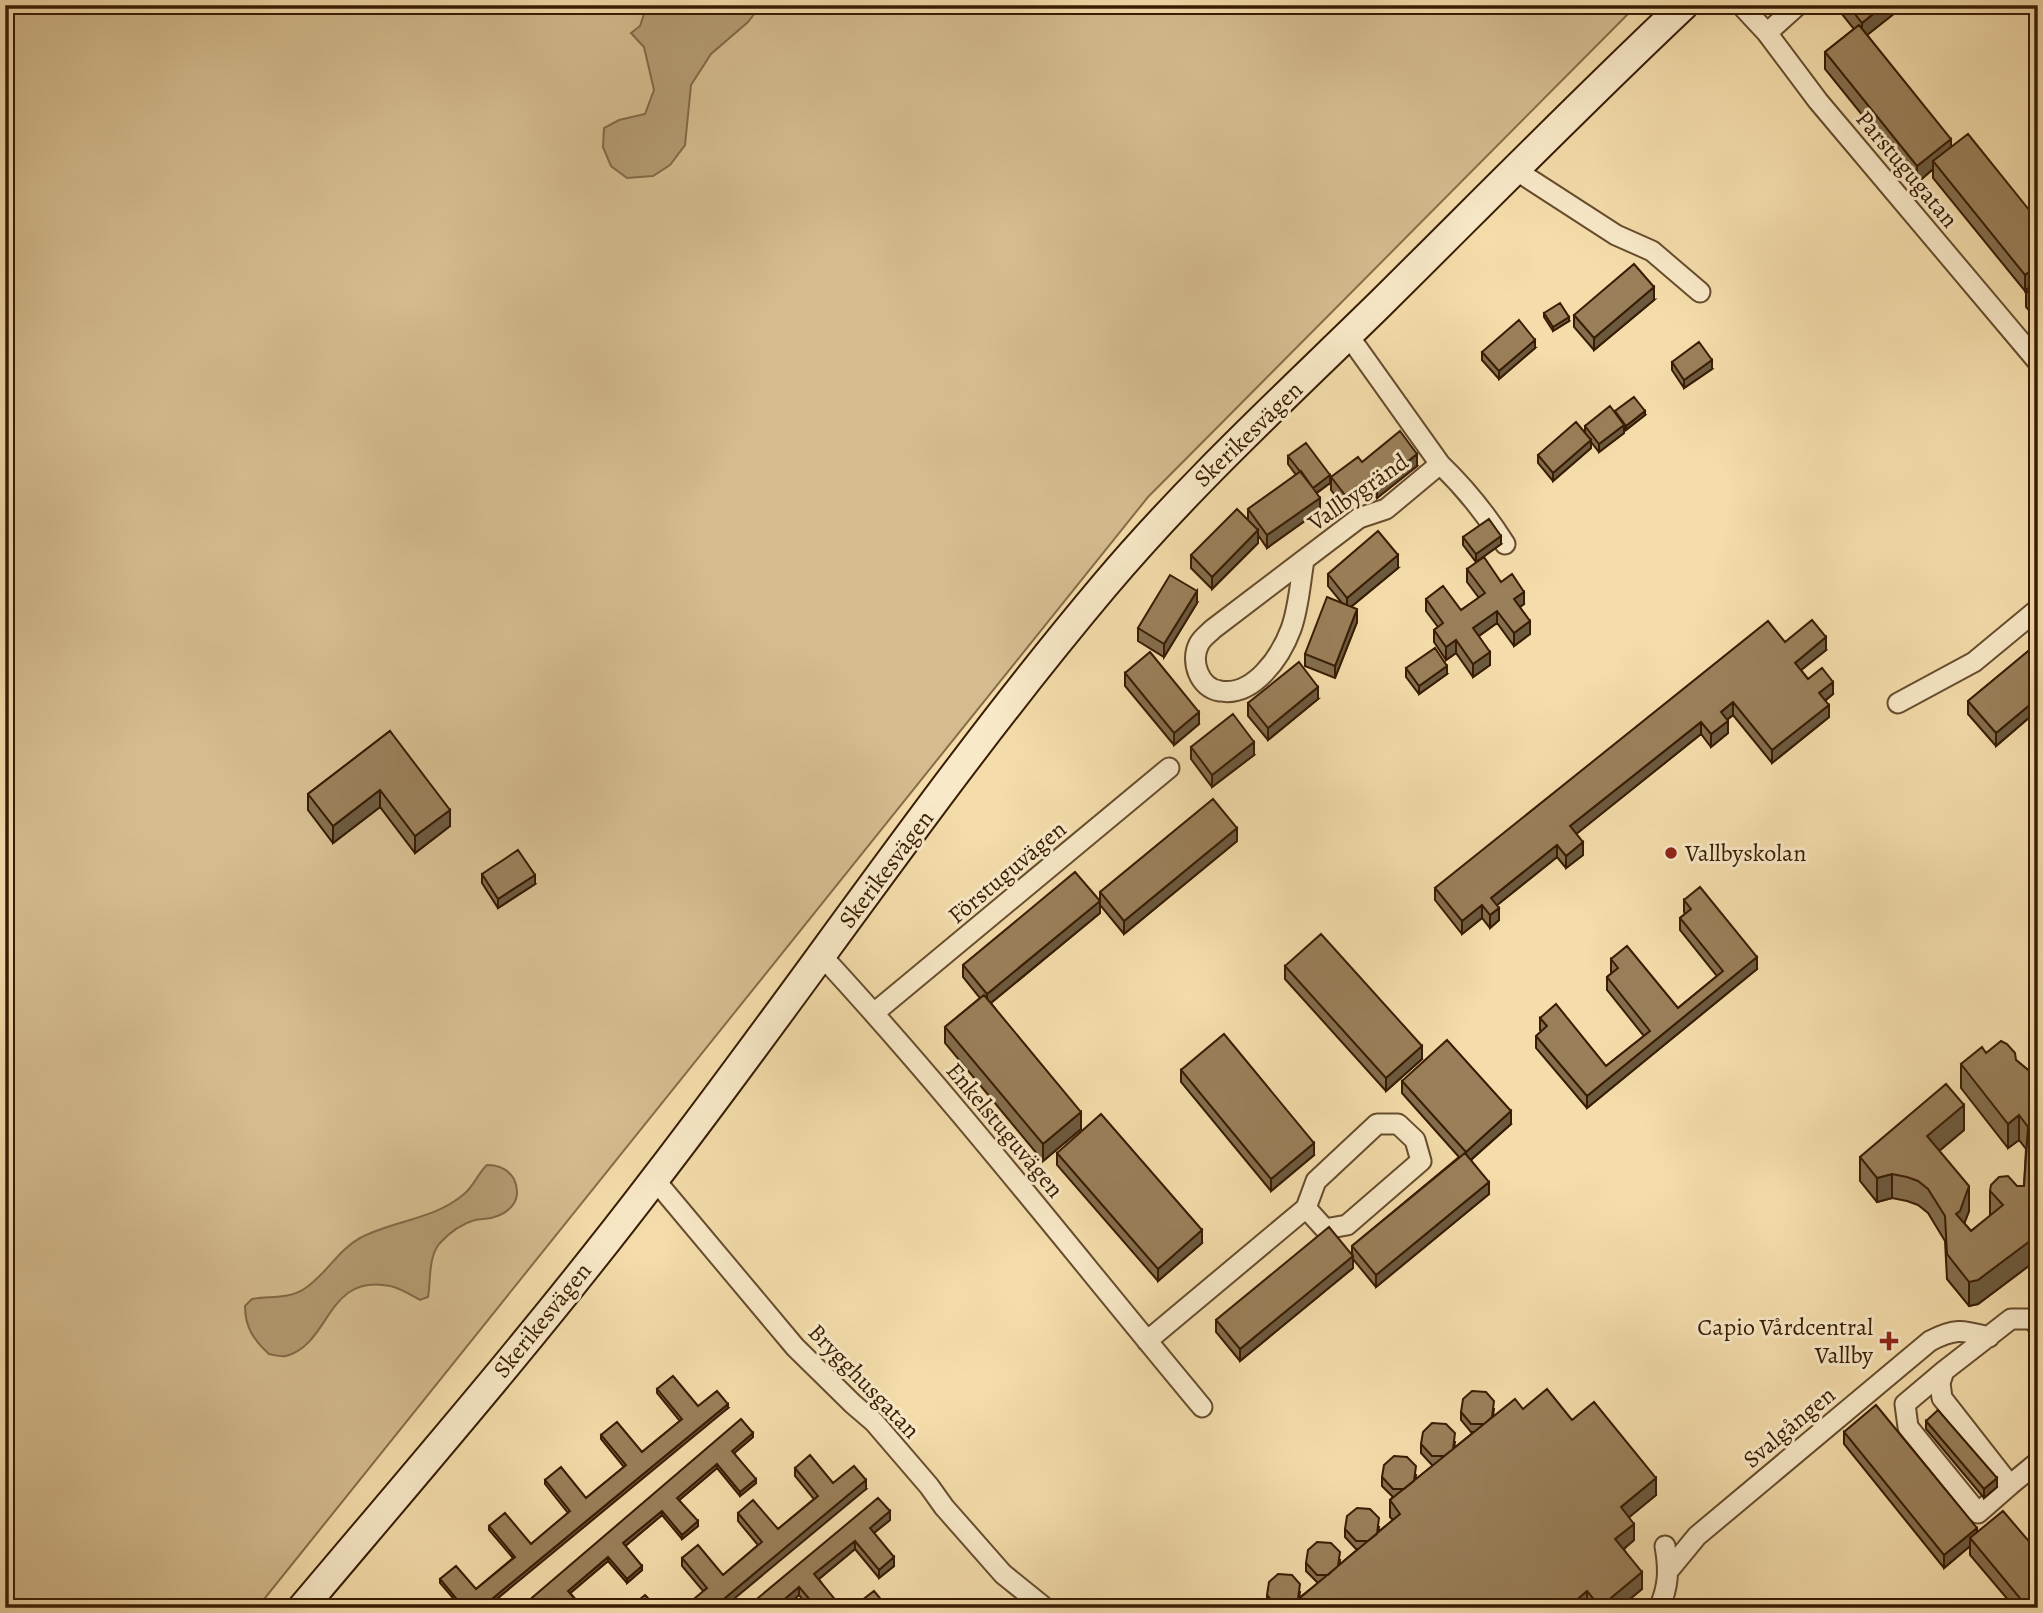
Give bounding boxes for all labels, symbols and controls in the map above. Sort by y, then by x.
street label: Parstugugatan [1849,104,1965,234]
street label: Skerikesvägen [1187,374,1309,494]
street label: Vallbygränd [1301,446,1415,539]
street label: Skerikesvägen [831,804,941,934]
street label: Förstuguvägen [941,813,1073,931]
place label: Vallbyskolan [1684,837,1806,869]
marker: Vallbyskolan [1663,845,1679,861]
street label: Enkelstuguvägen [939,1056,1071,1204]
street label: Skerikesvägen [486,1256,598,1384]
place label: Capio Vårdcentral Vallby [1697,1311,1873,1371]
street label: Brygghusgatan [801,1316,927,1446]
marker: Capio Vårdcentral Vallby [1879,1331,1899,1351]
street label: Svalgången [1736,1379,1842,1475]

